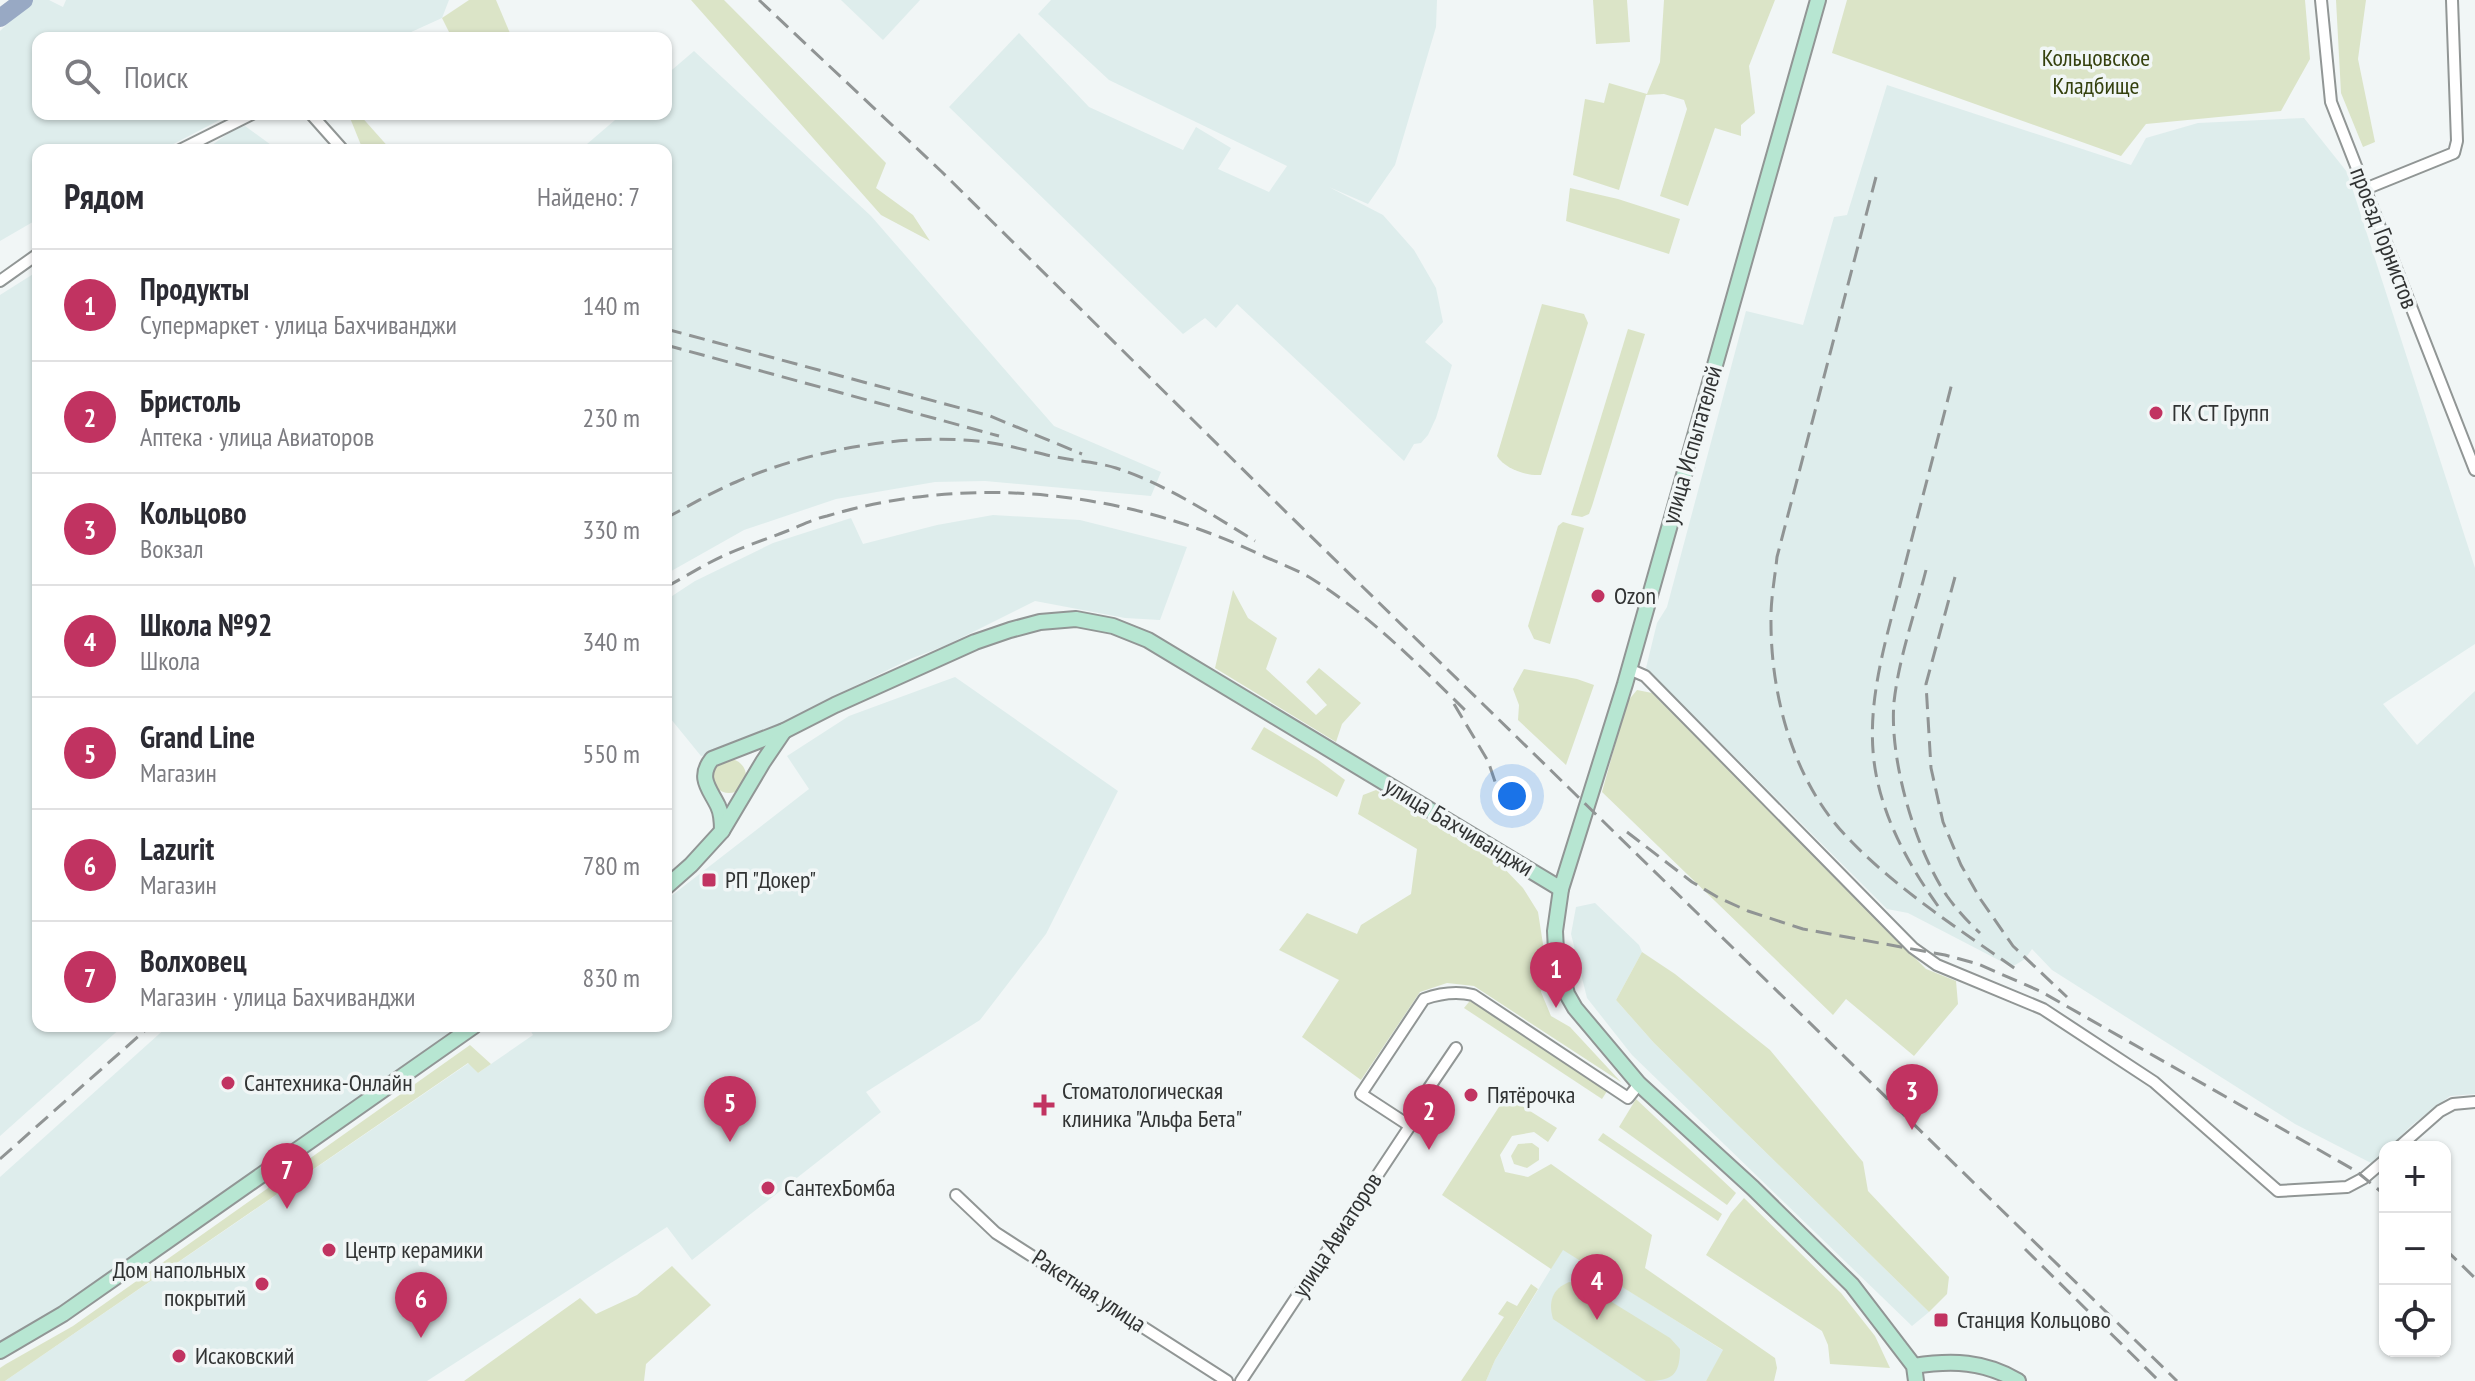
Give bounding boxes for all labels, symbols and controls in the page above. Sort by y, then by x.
search box [32,32,672,120]
park label: Кольцовское Кладбище [2042,42,2150,101]
icon: search [60,54,104,98]
text: Поиск [124,57,188,96]
street label: проезд Горнистов [2343,163,2426,313]
text: Рядом [64,174,144,218]
text: Найдено: 7 [537,180,640,213]
text: Продукты [140,269,249,308]
text: 1 [84,289,96,322]
text: 140 m [582,289,640,322]
text: Супермаркет · улица Бахчиванджи [140,308,457,341]
street label: улица Испытателей [1654,362,1729,528]
text: Бристоль [140,381,241,420]
place label: ГК СТ Групп [2172,397,2269,428]
text: 2 [84,401,96,434]
text: 230 m [582,401,640,434]
marker: ГК СТ Групп [2147,404,2165,422]
text: Аптека · улица Авиаторов [140,420,374,453]
text: Кольцово [140,493,247,532]
text: 3 [84,513,96,546]
text: 330 m [582,513,640,546]
text: Вокзал [140,532,204,565]
place label: Ozon [1614,580,1656,611]
marker: Ozon [1589,587,1607,605]
text: Школа №92 [140,605,272,644]
text: 4 [84,625,96,658]
text: 340 m [582,625,640,658]
text: Школа [140,644,200,677]
text: Grand Line [140,717,255,756]
text: 5 [84,737,96,770]
text: 550 m [582,737,640,770]
text: Магазин [140,756,217,789]
street label: улица Бахчиванджи [1379,770,1539,883]
your location [1492,776,1532,816]
text: Lazurit [140,829,214,868]
text: 6 [84,849,96,882]
text: 780 m [582,849,640,882]
place label: РП "Докер" [725,864,816,895]
text: Магазин [140,868,217,901]
marker: РП "Докер" [700,871,718,889]
text: Волховец [140,941,247,980]
pin: 1 [1530,942,1582,1008]
text: 7 [84,961,96,994]
text: 830 m [582,961,640,994]
text: Магазин · улица Бахчиванджи [140,980,416,1013]
pin: 3 [1886,1064,1938,1130]
place label: Сантехника-Онлайн [244,1067,413,1098]
marker: Сантехника-Онлайн [219,1074,237,1092]
place label: Стоматологическая клиника "Альфа Бета" [1062,1075,1242,1134]
pin: 5 [704,1076,756,1142]
place label: Пятёрочка [1487,1079,1575,1110]
pin: 2 [1403,1084,1455,1150]
marker: Пятёрочка [1462,1086,1480,1104]
marker: Стоматологическая клиника "Альфа Бета" [1033,1094,1055,1116]
map controls [2379,1141,2451,1357]
button: + [2379,1141,2451,1213]
pin: 7 [261,1143,313,1209]
street label: улица Авиаторов [1285,1166,1389,1303]
place label: СантехБомба [784,1172,895,1203]
marker: СантехБомба [759,1179,777,1197]
button: − [2379,1213,2451,1285]
place label: Центр керамики [345,1234,483,1265]
marker: Центр керамики [320,1241,338,1259]
street label: Ракетная улица [1026,1242,1152,1339]
place label: Дом напольных покрытий [113,1254,246,1313]
pin: 4 [1571,1254,1623,1320]
pin: 6 [395,1272,447,1338]
marker: Дом напольных покрытий [253,1275,271,1293]
button: locate [2379,1285,2451,1357]
place label: Станция Кольцово [1957,1304,2111,1335]
marker: Станция Кольцово [1932,1311,1950,1329]
place label: Исаковский [195,1340,294,1371]
marker: Исаковский [170,1347,188,1365]

